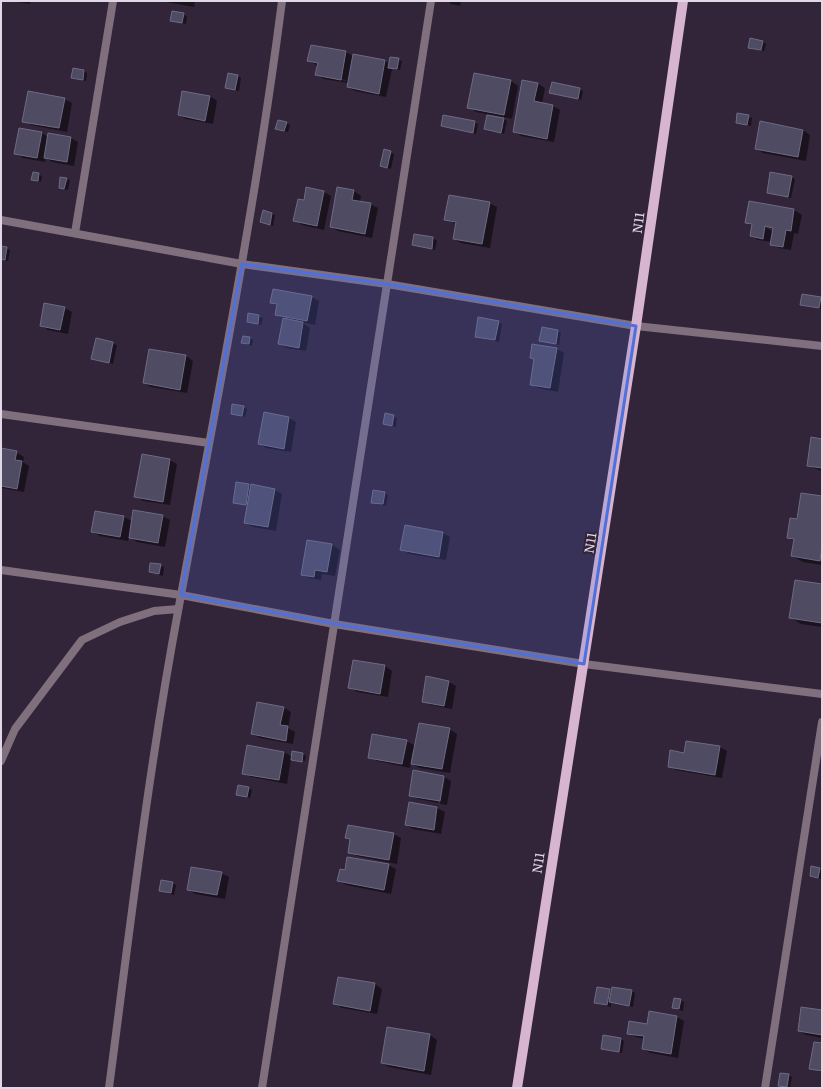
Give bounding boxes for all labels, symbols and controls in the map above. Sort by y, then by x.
street label: N11 [627,211,648,235]
street label: N11 [578,531,601,555]
street label: N11 [526,851,549,875]

